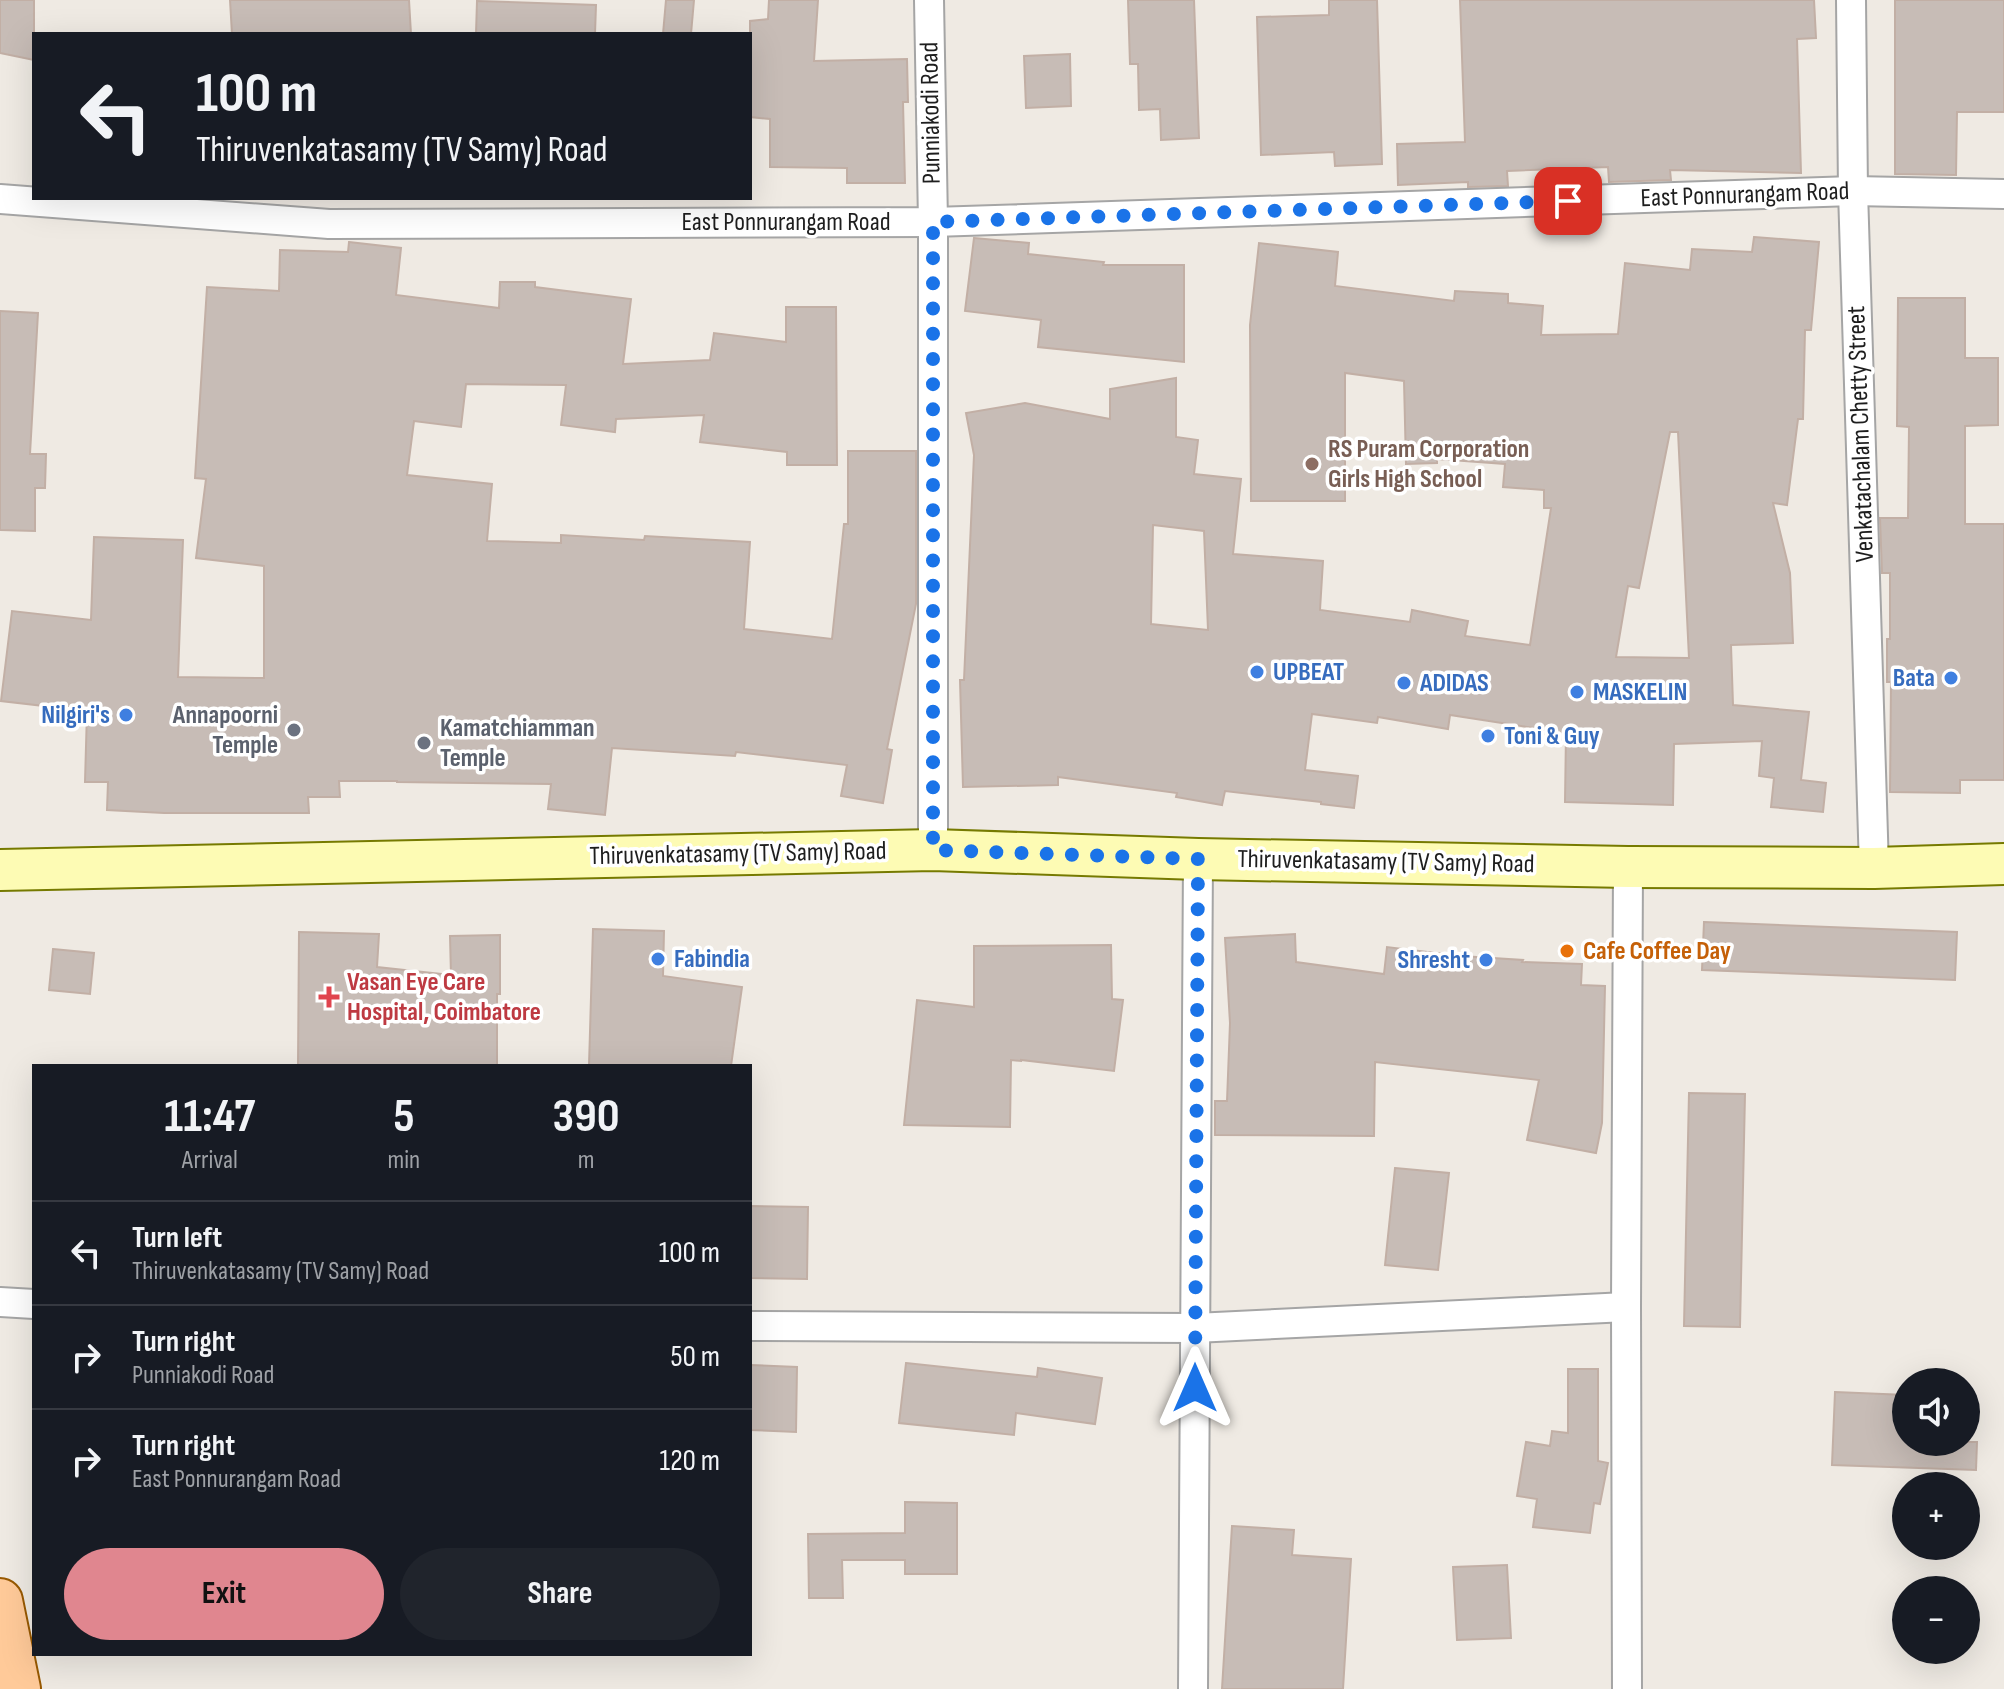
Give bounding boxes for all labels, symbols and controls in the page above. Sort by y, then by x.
street label: Punniakodi Road [914,42,948,184]
text: 100 m [196,61,317,128]
icon: left [64,64,168,168]
text: Thiruvenkatasamy (TV Samy) Road [196,129,608,172]
pin [1534,167,1602,235]
street label: East Ponnurangam Road [1640,176,1850,214]
icon: arrive [1546,179,1590,223]
street label: East Ponnurangam Road [682,207,891,238]
street label: Venkatachalam Chetty Street [1841,305,1881,563]
place label: RS Puram Corporation Girls High School [1328,434,1529,495]
marker: RS Puram Corporation Girls High School [1303,455,1321,473]
place label: UPBEAT [1273,657,1344,688]
marker: UPBEAT [1248,663,1266,681]
place label: Bata [1893,663,1935,694]
place label: ADIDAS [1419,668,1489,699]
marker: Bata [1942,669,1960,687]
marker: ADIDAS [1395,674,1413,692]
place label: MASKELIN [1593,677,1687,708]
marker: MASKELIN [1568,683,1586,701]
place label: Nilgiri's [41,700,110,731]
place label: Annapoorni Temple [172,700,278,761]
marker: Nilgiri's [117,706,135,724]
place label: Kamatchiamman Temple [440,713,595,774]
marker: Annapoorni Temple [285,721,303,739]
place label: Toni & Guy [1504,721,1600,752]
marker: Toni & Guy [1479,727,1497,745]
marker: Kamatchiamman Temple [415,734,433,752]
street label: Thiruvenkatasamy (TV Samy) Road [589,836,887,872]
street label: Thiruvenkatasamy (TV Samy) Road [1237,844,1535,880]
place label: Cafe Coffee Day [1583,936,1731,967]
marker: Cafe Coffee Day [1558,942,1576,960]
place label: Fabindia [674,944,750,975]
place label: Shresht [1398,945,1470,976]
marker: Fabindia [649,950,667,968]
marker: Shresht [1477,951,1495,969]
place label: Vasan Eye Care Hospital, Coimbatore [347,967,541,1028]
marker: Vasan Eye Care Hospital, Coimbatore [318,986,340,1008]
text: 11:47 [164,1088,255,1145]
text: 5 [393,1088,414,1145]
text: 390 [553,1088,620,1145]
text: Arrival [182,1145,238,1176]
text: min [388,1145,420,1176]
text: m [578,1145,594,1176]
text: Turn left [132,1220,222,1256]
icon: left [64,1231,108,1275]
text: 100 m [659,1235,720,1271]
text: Thiruvenkatasamy (TV Samy) Road [132,1256,429,1287]
text: Turn right [132,1324,235,1360]
icon: right [64,1335,108,1379]
text: 50 m [671,1339,720,1375]
position arrow [1153,1346,1237,1430]
text: Punniakodi Road [132,1360,274,1391]
map controls [1892,1368,1980,1664]
button: sound [1892,1368,1980,1456]
text: Turn right [132,1428,235,1464]
icon: right [64,1439,108,1483]
text: 120 m [659,1443,720,1479]
text: East Ponnurangam Road [132,1464,341,1495]
button: + [1892,1472,1980,1560]
button: Exit [64,1548,384,1640]
button: Share [400,1548,720,1640]
button: − [1892,1576,1980,1664]

